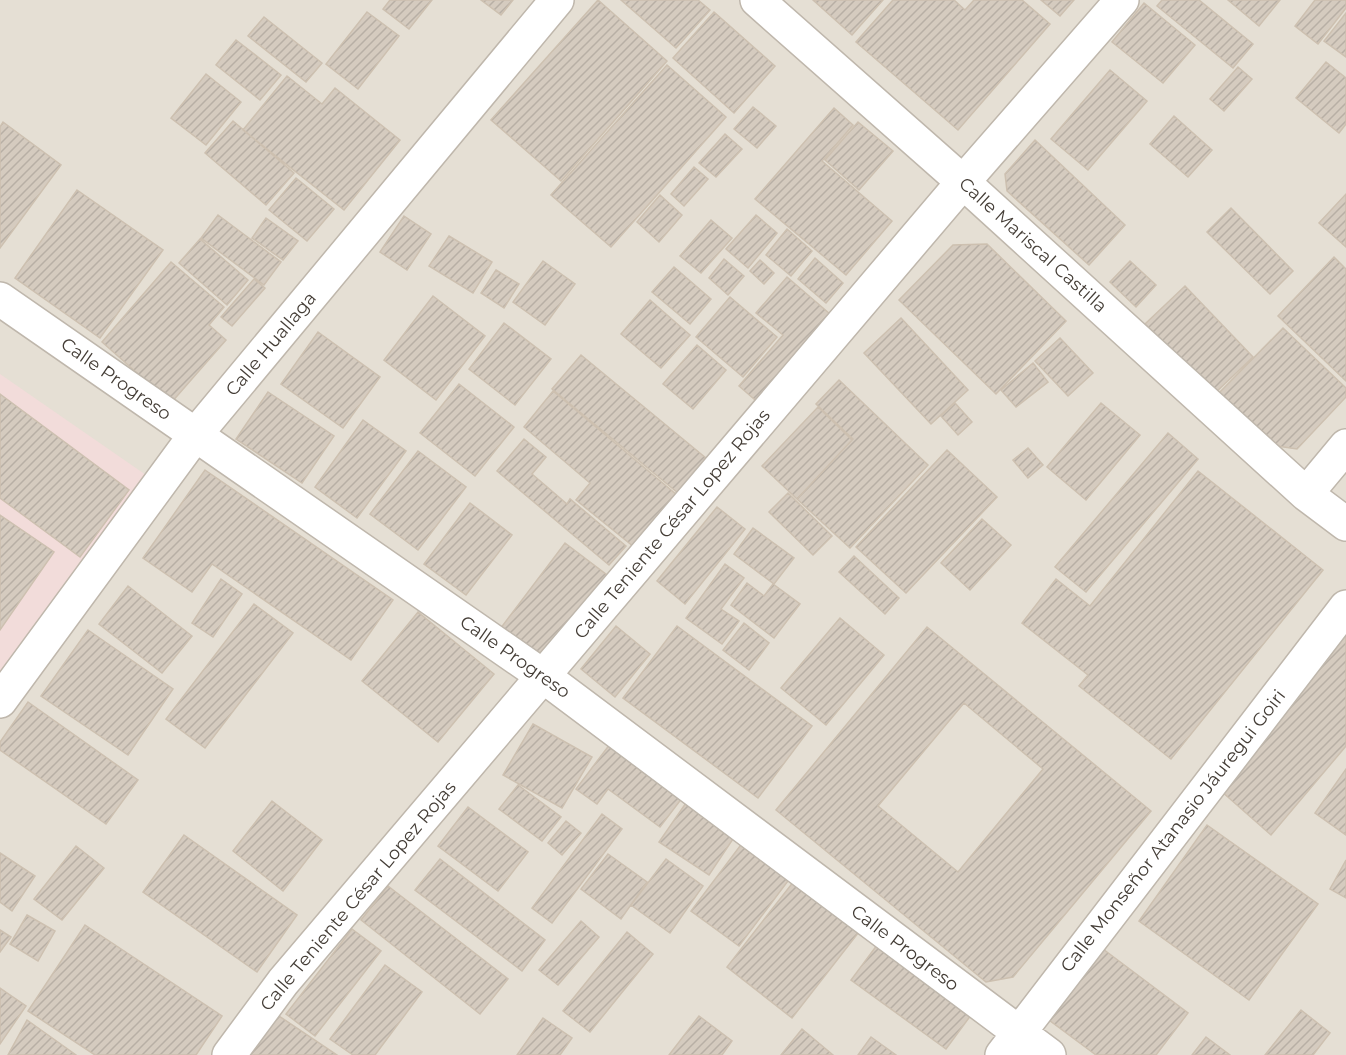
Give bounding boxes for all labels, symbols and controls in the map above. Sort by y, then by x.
street label: Calle Mariscal Castilla [954,173,1112,317]
street label: Calle Huallaga [221,287,321,401]
street label: Calle Progreso [57,333,175,425]
street label: Calle Teniente César Lopez Rojas [569,404,775,643]
street label: Calle Progreso [456,611,574,703]
street label: Calle Monseñor Atanasio Jáuregui Goiri [1056,685,1290,977]
street label: Calle Teniente César Lopez Rojas [255,776,461,1015]
street label: Calle Progreso [847,900,963,996]

